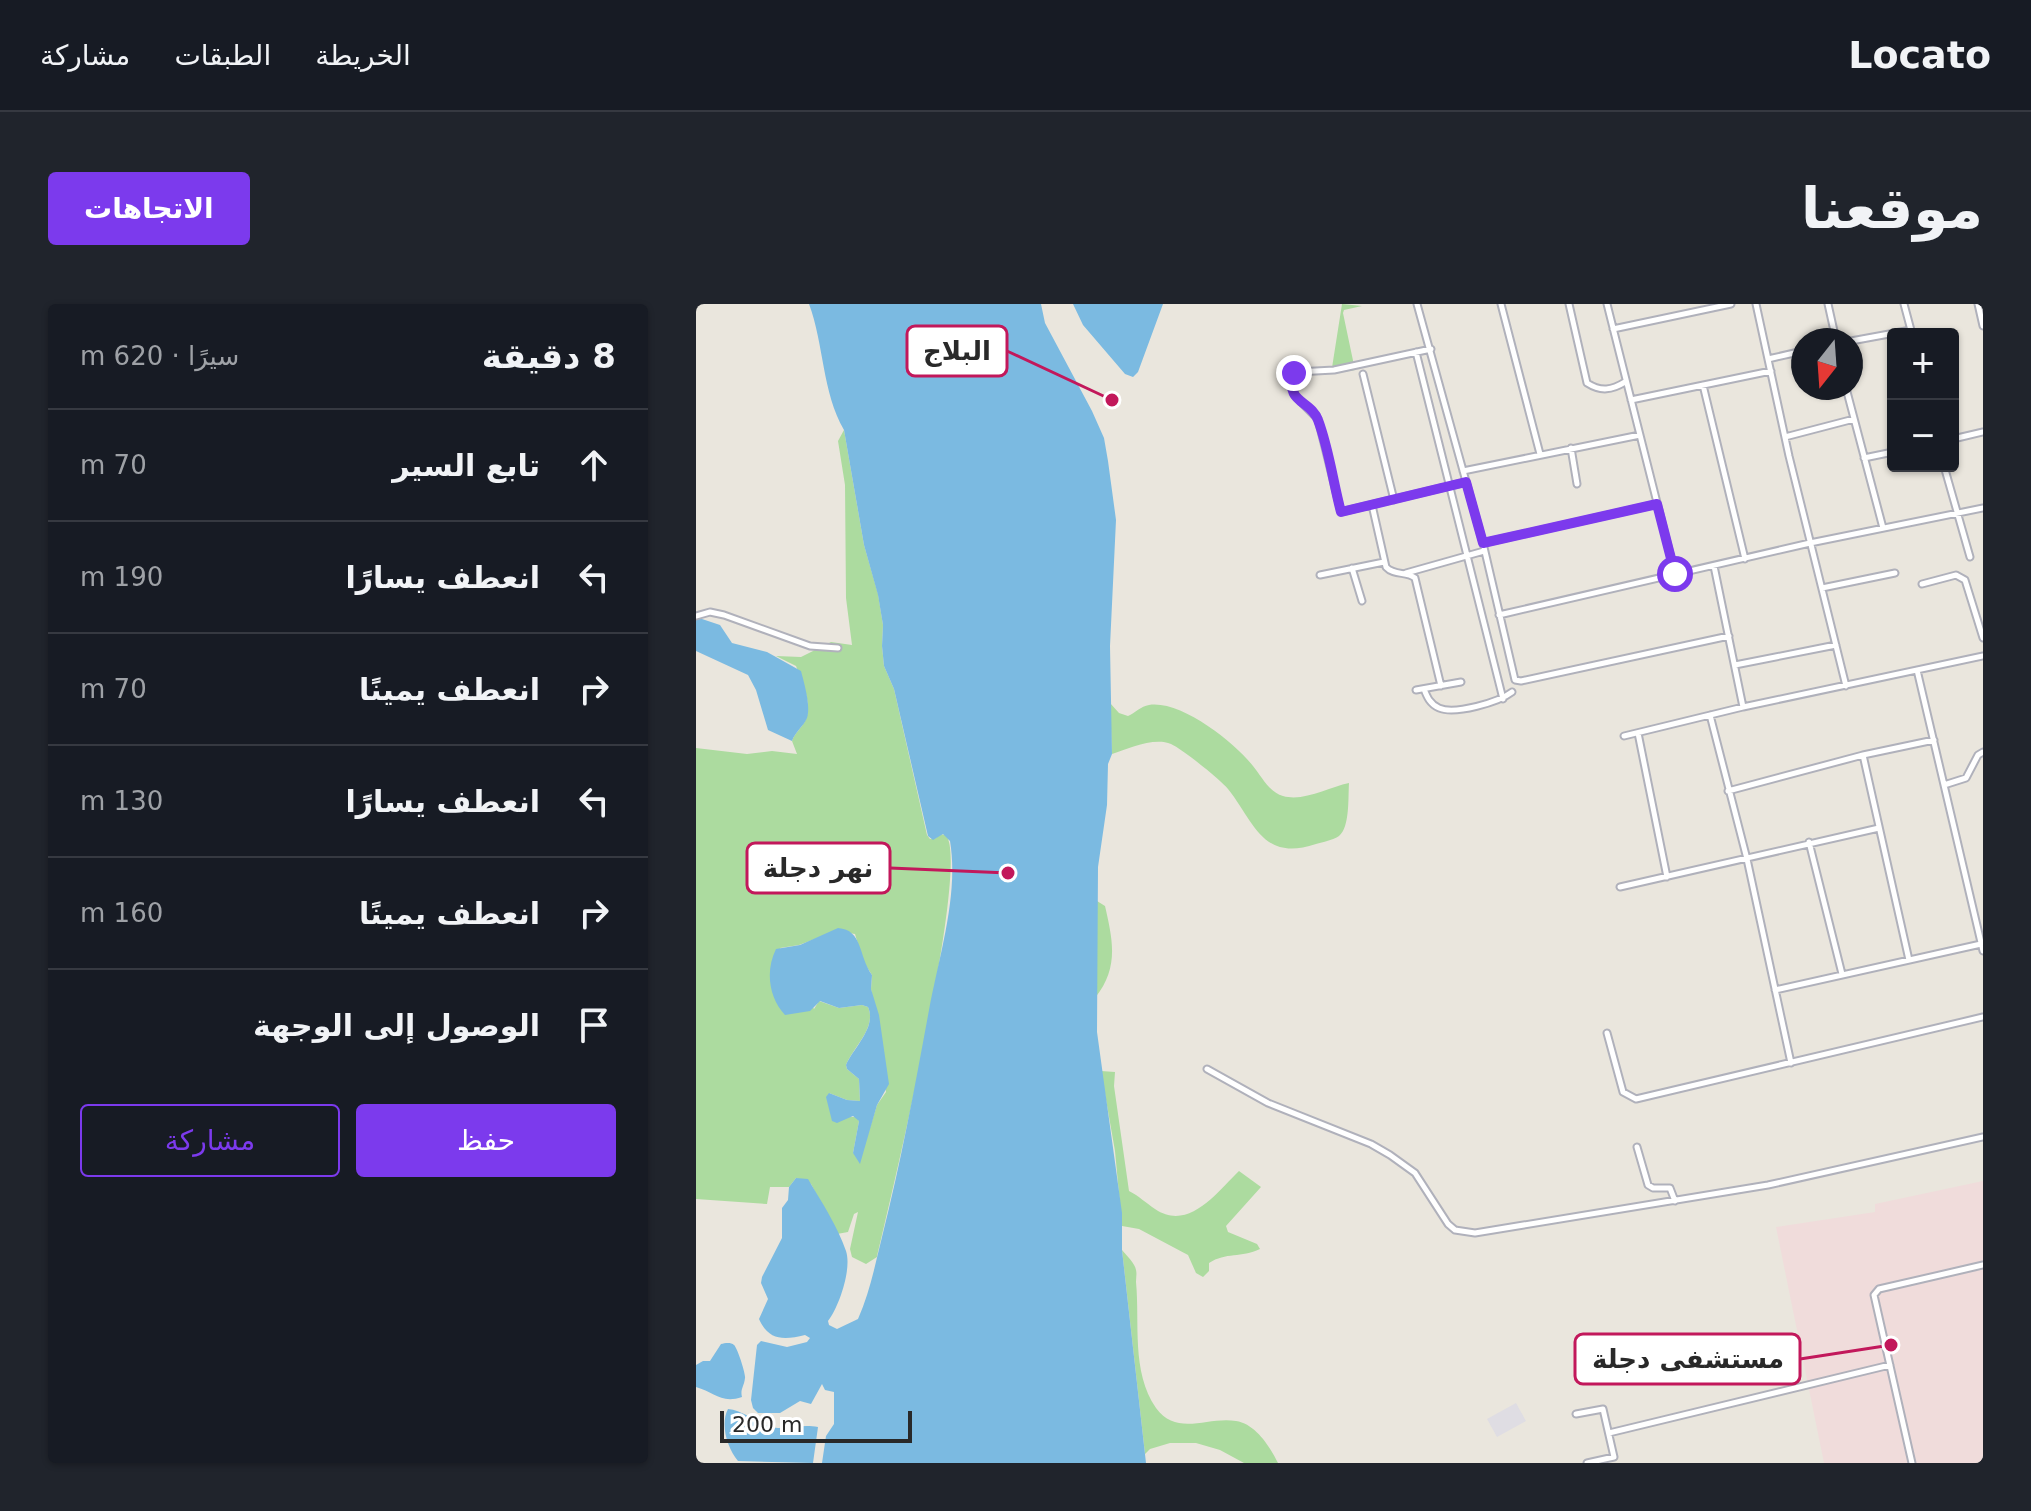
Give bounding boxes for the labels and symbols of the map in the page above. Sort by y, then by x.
callout: البلاج [907,326,1007,376]
north arrow [1791,328,1863,400]
text: البلاج [923,336,991,367]
route end [1276,355,1312,391]
route start [1657,556,1693,592]
callout: نهر دجلة [747,843,890,893]
text: نهر دجلة [763,853,873,884]
callout: مستشفى دجلة [1575,1334,1800,1384]
text: مستشفى دجلة [1592,1344,1784,1374]
scale bar [720,1407,912,1443]

